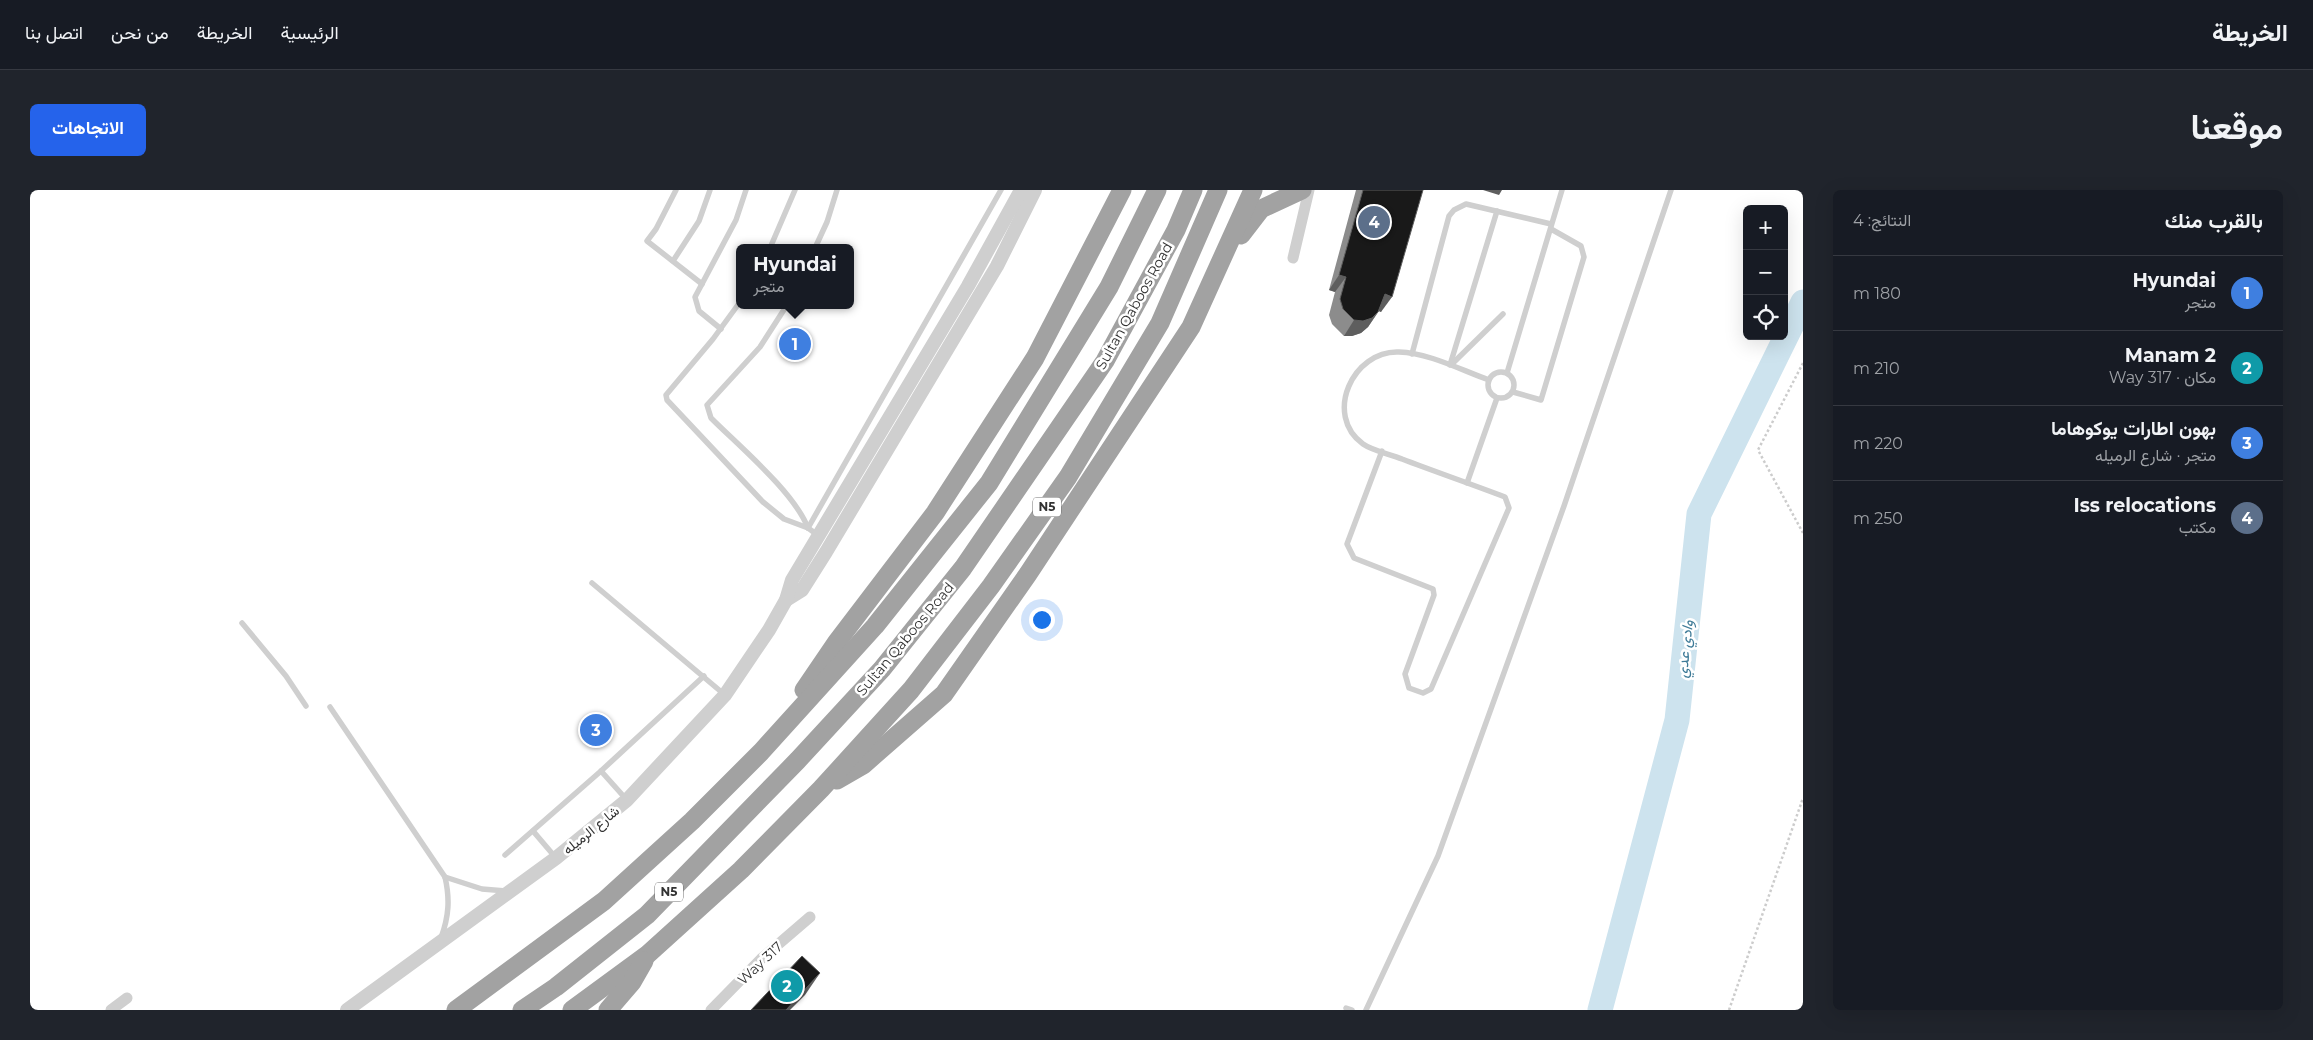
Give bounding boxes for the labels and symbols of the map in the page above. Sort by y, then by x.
pin: 4 [1358,203,1390,241]
street label: Sultan Qaboos Road [1092,239,1176,373]
pin: 1 [779,325,811,363]
road number: N5 [1033,498,1061,516]
street label: Sultan Qaboos Road [852,579,958,699]
your location [1029,607,1055,633]
water label: وادي عدي [1672,619,1700,679]
pin: 3 [580,711,612,749]
street label: شارع الرميله [559,802,624,860]
road number: N5 [655,882,683,902]
street label: Way 317 [734,938,786,988]
pin: 2 [771,967,803,1005]

